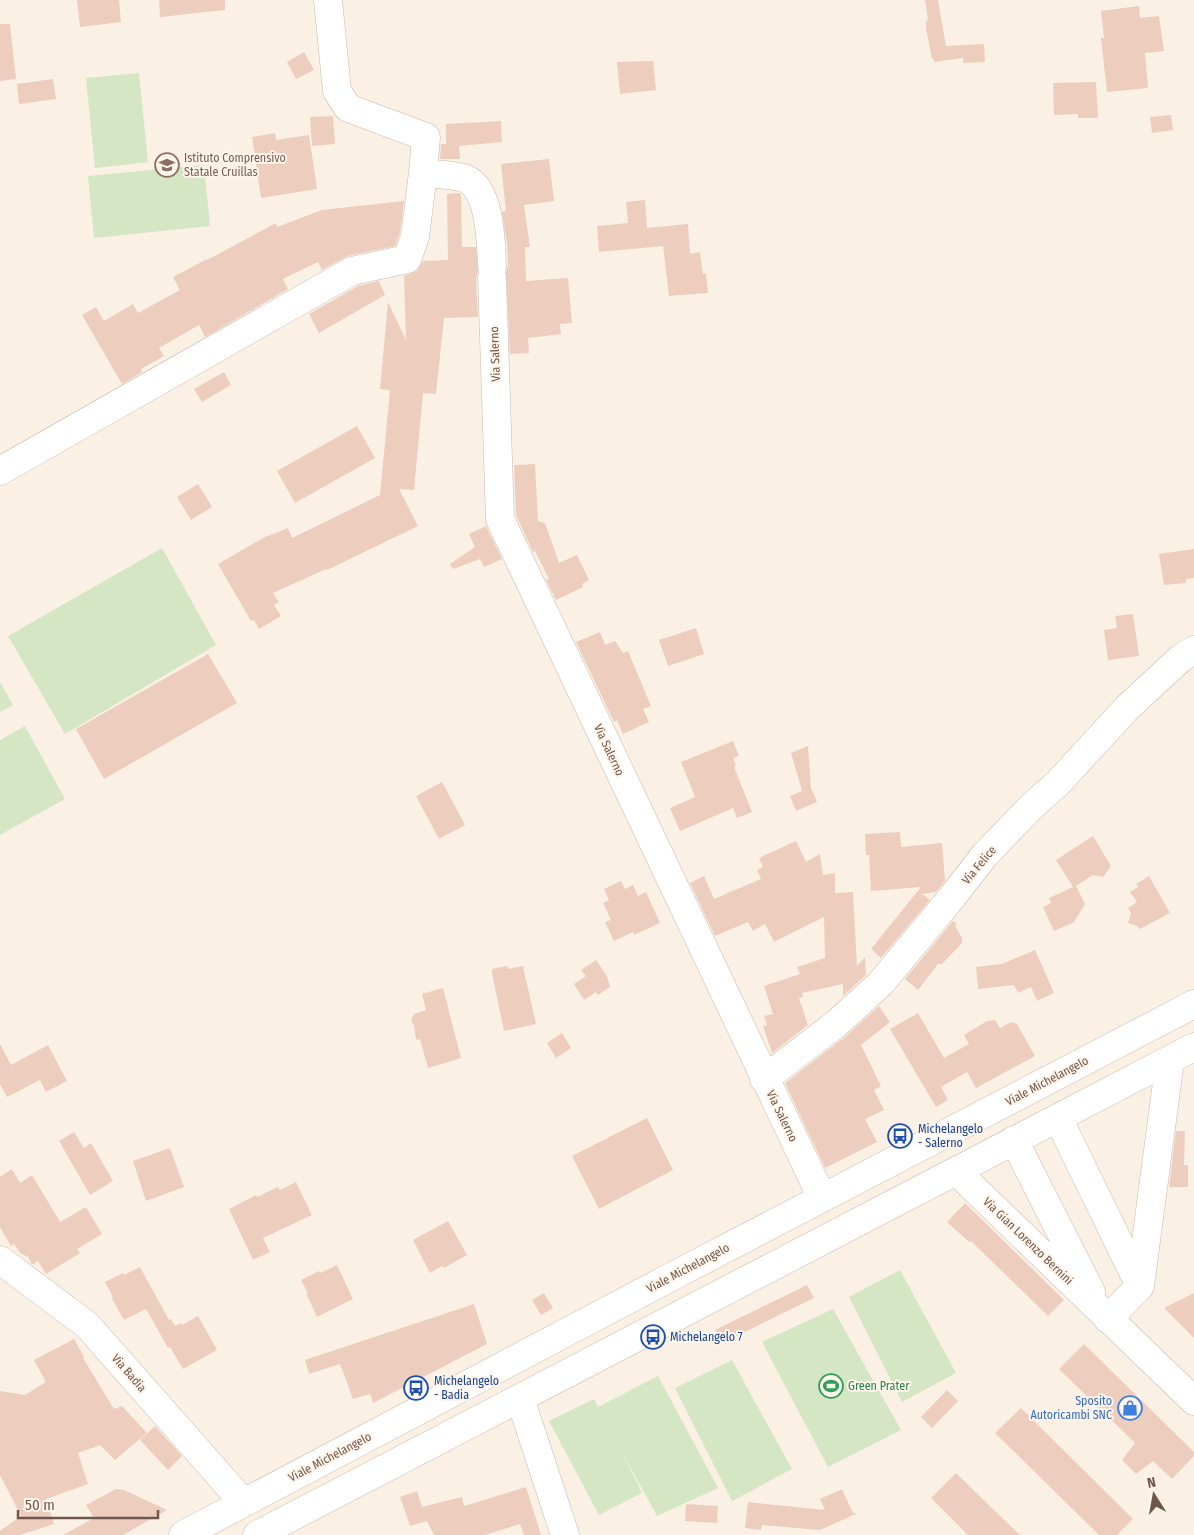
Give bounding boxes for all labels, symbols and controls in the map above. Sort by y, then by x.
place label: Istituto Comprensivo Statale Cruillas [184,151,286,179]
school or university icon: Istituto Comprensivo Statale Cruillas [154,152,180,178]
street label: Via Salerno [487,326,503,382]
street label: Via Salerno [591,722,627,778]
street label: Via Felice [959,843,999,887]
street label: Viale Michelangelo [1003,1053,1091,1109]
street label: Via Salerno [764,1088,800,1144]
place label: Michelangelo - Salerno [918,1122,983,1150]
bus stop icon: Michelangelo - Salerno [887,1123,913,1149]
street label: Via Gian Lorenzo Bernini [980,1194,1076,1288]
street label: Viale Michelangelo [644,1240,732,1296]
bus stop icon: Michelangelo 7 [640,1324,666,1350]
place label: Michelangelo 7 [670,1330,743,1344]
street label: Via Badia [109,1351,149,1395]
sports icon: Green Prater [818,1373,844,1399]
place label: Michelangelo - Badia [434,1374,499,1402]
bus stop icon: Michelangelo - Badia [403,1375,429,1401]
place label: Green Prater [848,1379,910,1393]
place label: Sposito Autoricambi SNC [1030,1394,1112,1422]
shop icon: Sposito Autoricambi SNC [1117,1395,1143,1421]
street label: Viale Michelangelo [286,1429,374,1485]
north arrow [1129,1470,1179,1520]
text: N [1146,1474,1157,1492]
scale bar [18,1488,158,1520]
text: 50 m [25,1496,55,1514]

